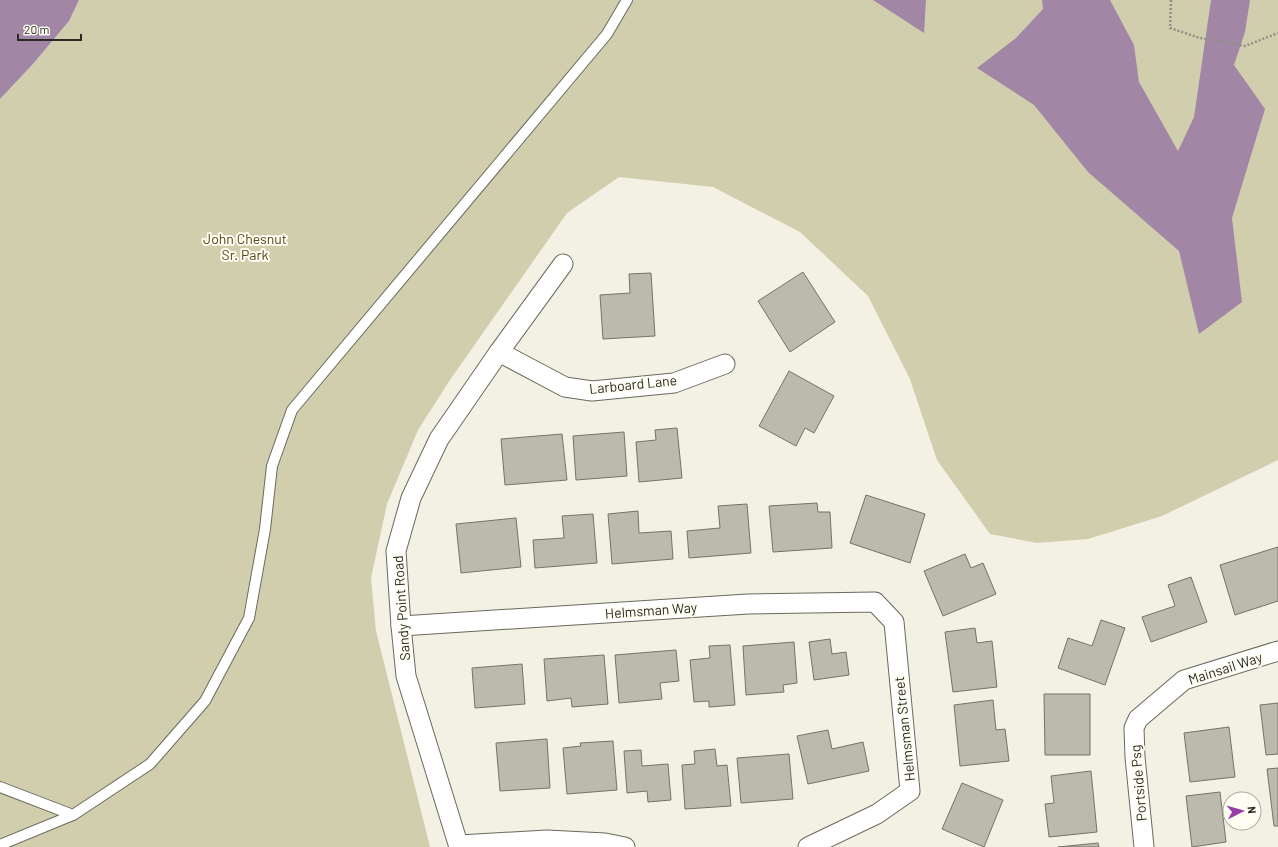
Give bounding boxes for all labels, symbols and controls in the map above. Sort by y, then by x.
scale bar [18,16,81,42]
text: 20 m [24,22,50,36]
park label: John Chesnut Sr. Park [203,230,287,263]
street label: Larboard Lane [588,371,678,397]
street label: Sandy Point Road [389,555,413,661]
street label: Helmsman Way [604,598,698,622]
street label: Mainsail Way [1186,648,1265,688]
street label: Helmsman Street [890,676,918,782]
street label: Portside Psg [1126,744,1150,822]
north arrow [1222,791,1262,831]
text: N [1246,806,1259,814]

